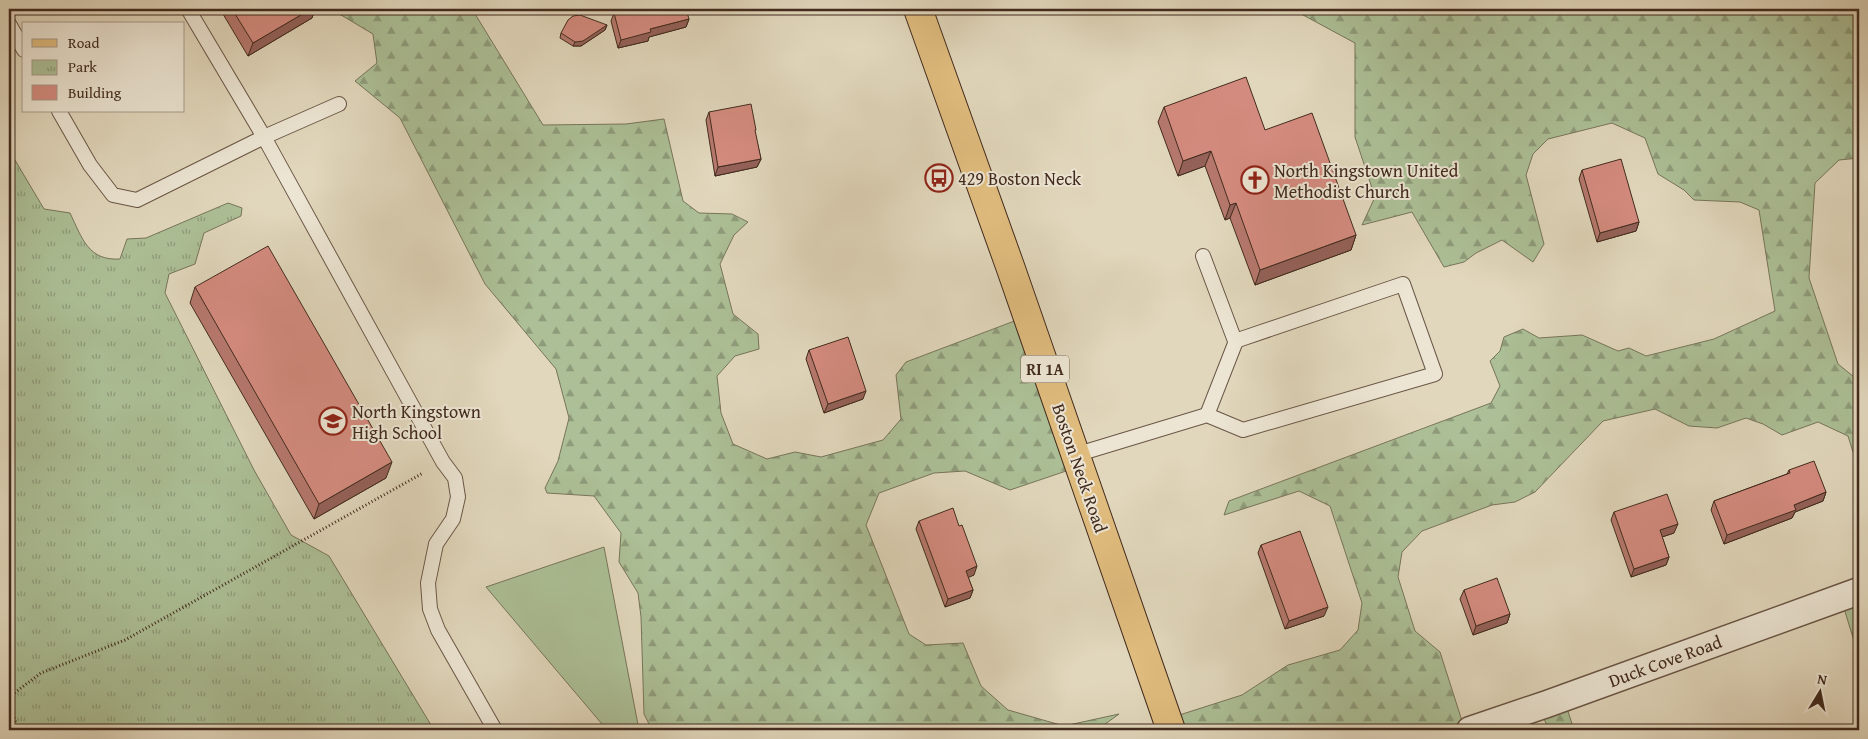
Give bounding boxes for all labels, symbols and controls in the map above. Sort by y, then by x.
legend [22,22,185,112]
text: Road [68,32,99,53]
text: Park [68,56,97,77]
text: Building [68,82,122,103]
place label: North Kingstown United Methodist Church [1274,157,1459,205]
bus stop icon: 429 Boston Neck [924,163,954,193]
place label: 429 Boston Neck [958,165,1082,192]
church icon: North Kingstown United Methodist Church [1240,165,1270,195]
road number: RI 1A [1021,356,1069,382]
place label: North Kingstown High School [352,398,481,446]
street label: Boston Neck Road [1045,400,1115,537]
school or university icon: North Kingstown High School [318,406,348,436]
street label: Duck Cove Road [1605,628,1726,694]
north arrow [1796,666,1846,716]
text: N [1816,669,1829,690]

